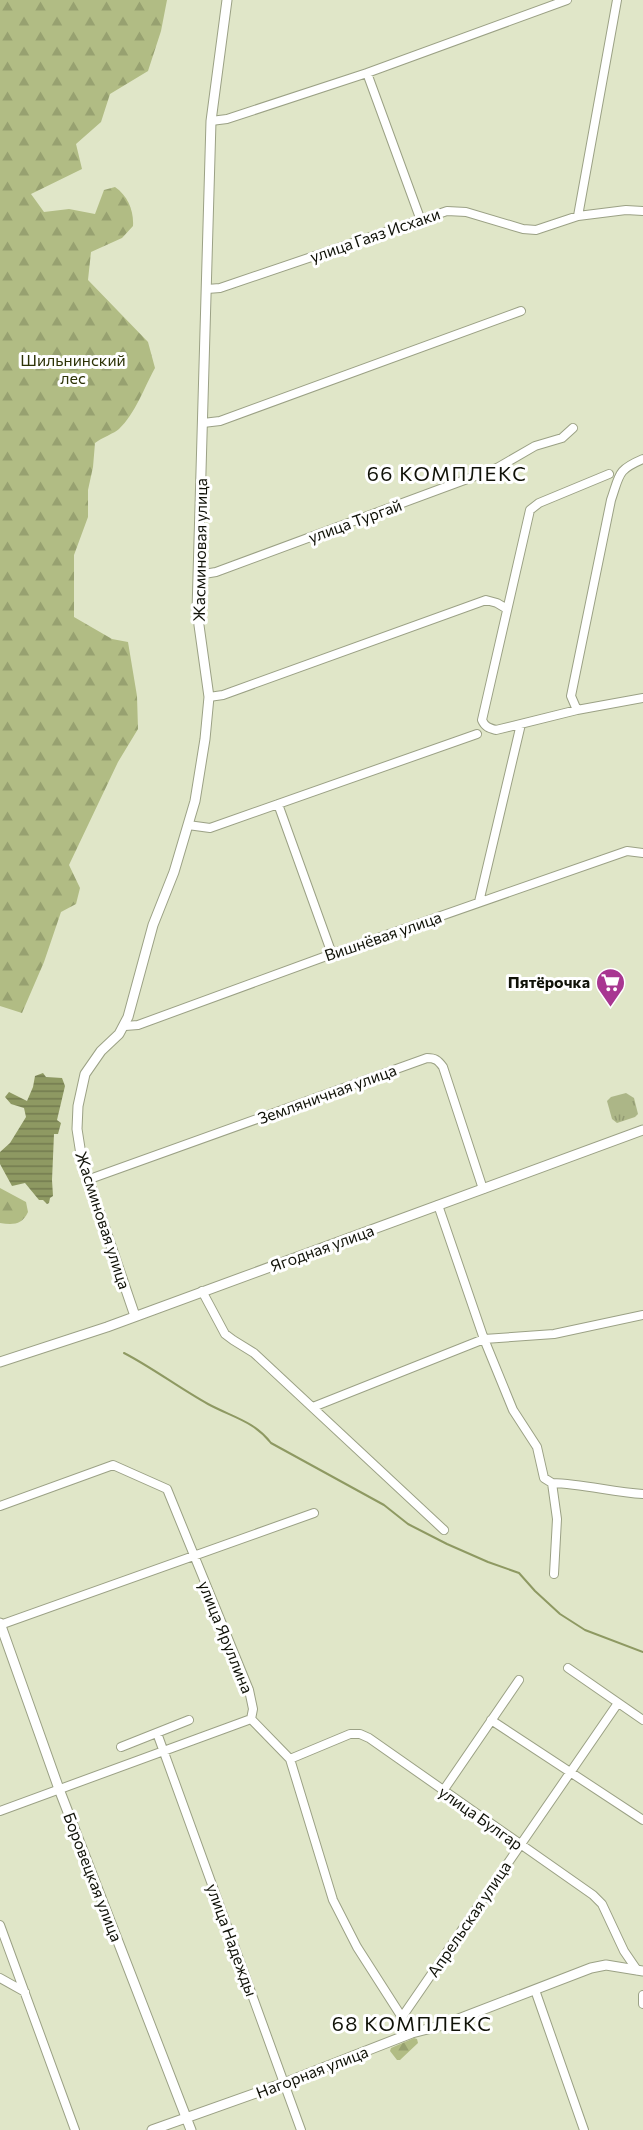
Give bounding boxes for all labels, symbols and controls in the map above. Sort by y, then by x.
street label: улица Гаяз Исхаки [307,203,442,266]
park label: Шильнинский лес [20,350,126,387]
district label: 66 КОМПЛЕКС [367,461,527,485]
street label: Жасминовая улица [189,478,210,622]
street label: улица Тургай [305,495,404,546]
street label: Вишнёвая улица [322,907,444,964]
supermarket icon: Пятёрочка [595,966,627,1008]
place label: Пятёрочка [508,972,590,991]
street label: Земляничная улица [255,1060,399,1127]
street label: Жасминовая улица [72,1148,135,1291]
street label: Ягодная улица [267,1220,376,1275]
street label: улица Яруллина [195,1578,258,1696]
street label: улица Булгар [436,1782,527,1854]
street label: Боровецкая улица [60,1810,127,1944]
street label: Апрельская улица [423,1857,514,1980]
street label: улица Надежды [203,1881,262,1999]
district label: 68 КОМПЛЕКС [332,2011,492,2035]
street label: Нагорная улица [253,2041,371,2102]

